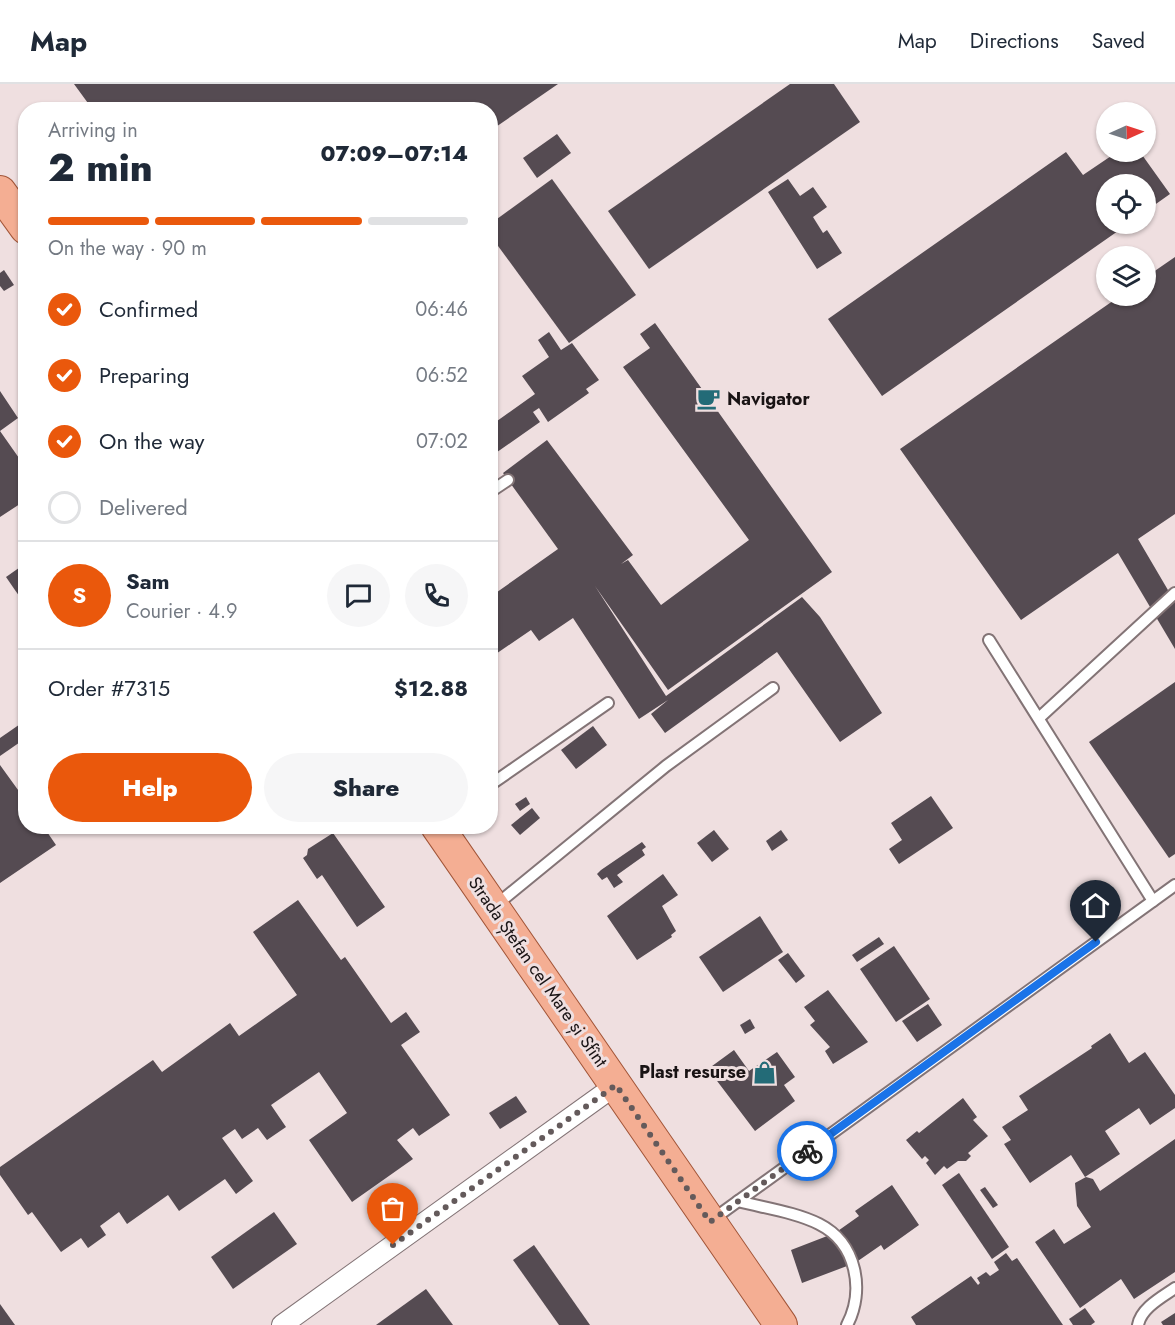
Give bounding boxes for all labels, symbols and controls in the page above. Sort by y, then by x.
text: Map [30,21,87,62]
text: Map [898,26,937,56]
text: Directions [970,26,1059,56]
text: Saved [1092,26,1145,56]
north arrow [1096,102,1156,162]
map controls [1096,102,1156,306]
text: Arriving in [48,116,138,145]
text: 07:09–07:14 [320,137,468,169]
text: 2 min [48,139,153,196]
button: locate [1096,174,1156,234]
text: On the way · 90 m [48,234,207,263]
button: layers [1096,246,1156,306]
icon: check [48,293,81,326]
text: Confirmed [99,293,198,325]
text: 06:46 [415,295,468,324]
icon: check [48,359,81,392]
text: Preparing [99,359,190,391]
text: 06:52 [416,361,468,390]
cafe icon: Navigator [696,386,722,412]
place label: Navigator [727,386,810,412]
icon: check [48,425,81,458]
text: On the way [99,425,204,457]
text: 07:02 [416,427,468,456]
text: Delivered [99,491,188,523]
button: chat [327,564,390,627]
button: phone [405,564,468,627]
text: Sam [126,565,170,597]
text: S [73,579,86,611]
text: Courier · 4.9 [126,597,238,626]
text: Order #7315 [48,672,170,704]
text: $12.88 [394,672,468,704]
button: Help [48,753,252,822]
button: Share [264,753,468,822]
street label: Strada Ștefan cel Mare și Sfînt [462,871,614,1073]
pin [1070,880,1121,942]
icon: home [1079,889,1112,922]
place label: Plast resurse [639,1059,746,1085]
shop icon: Plast resurse [751,1059,777,1085]
courier [777,1121,837,1181]
icon: bike [791,1135,824,1168]
pin [367,1183,418,1245]
icon: bag [376,1192,409,1225]

